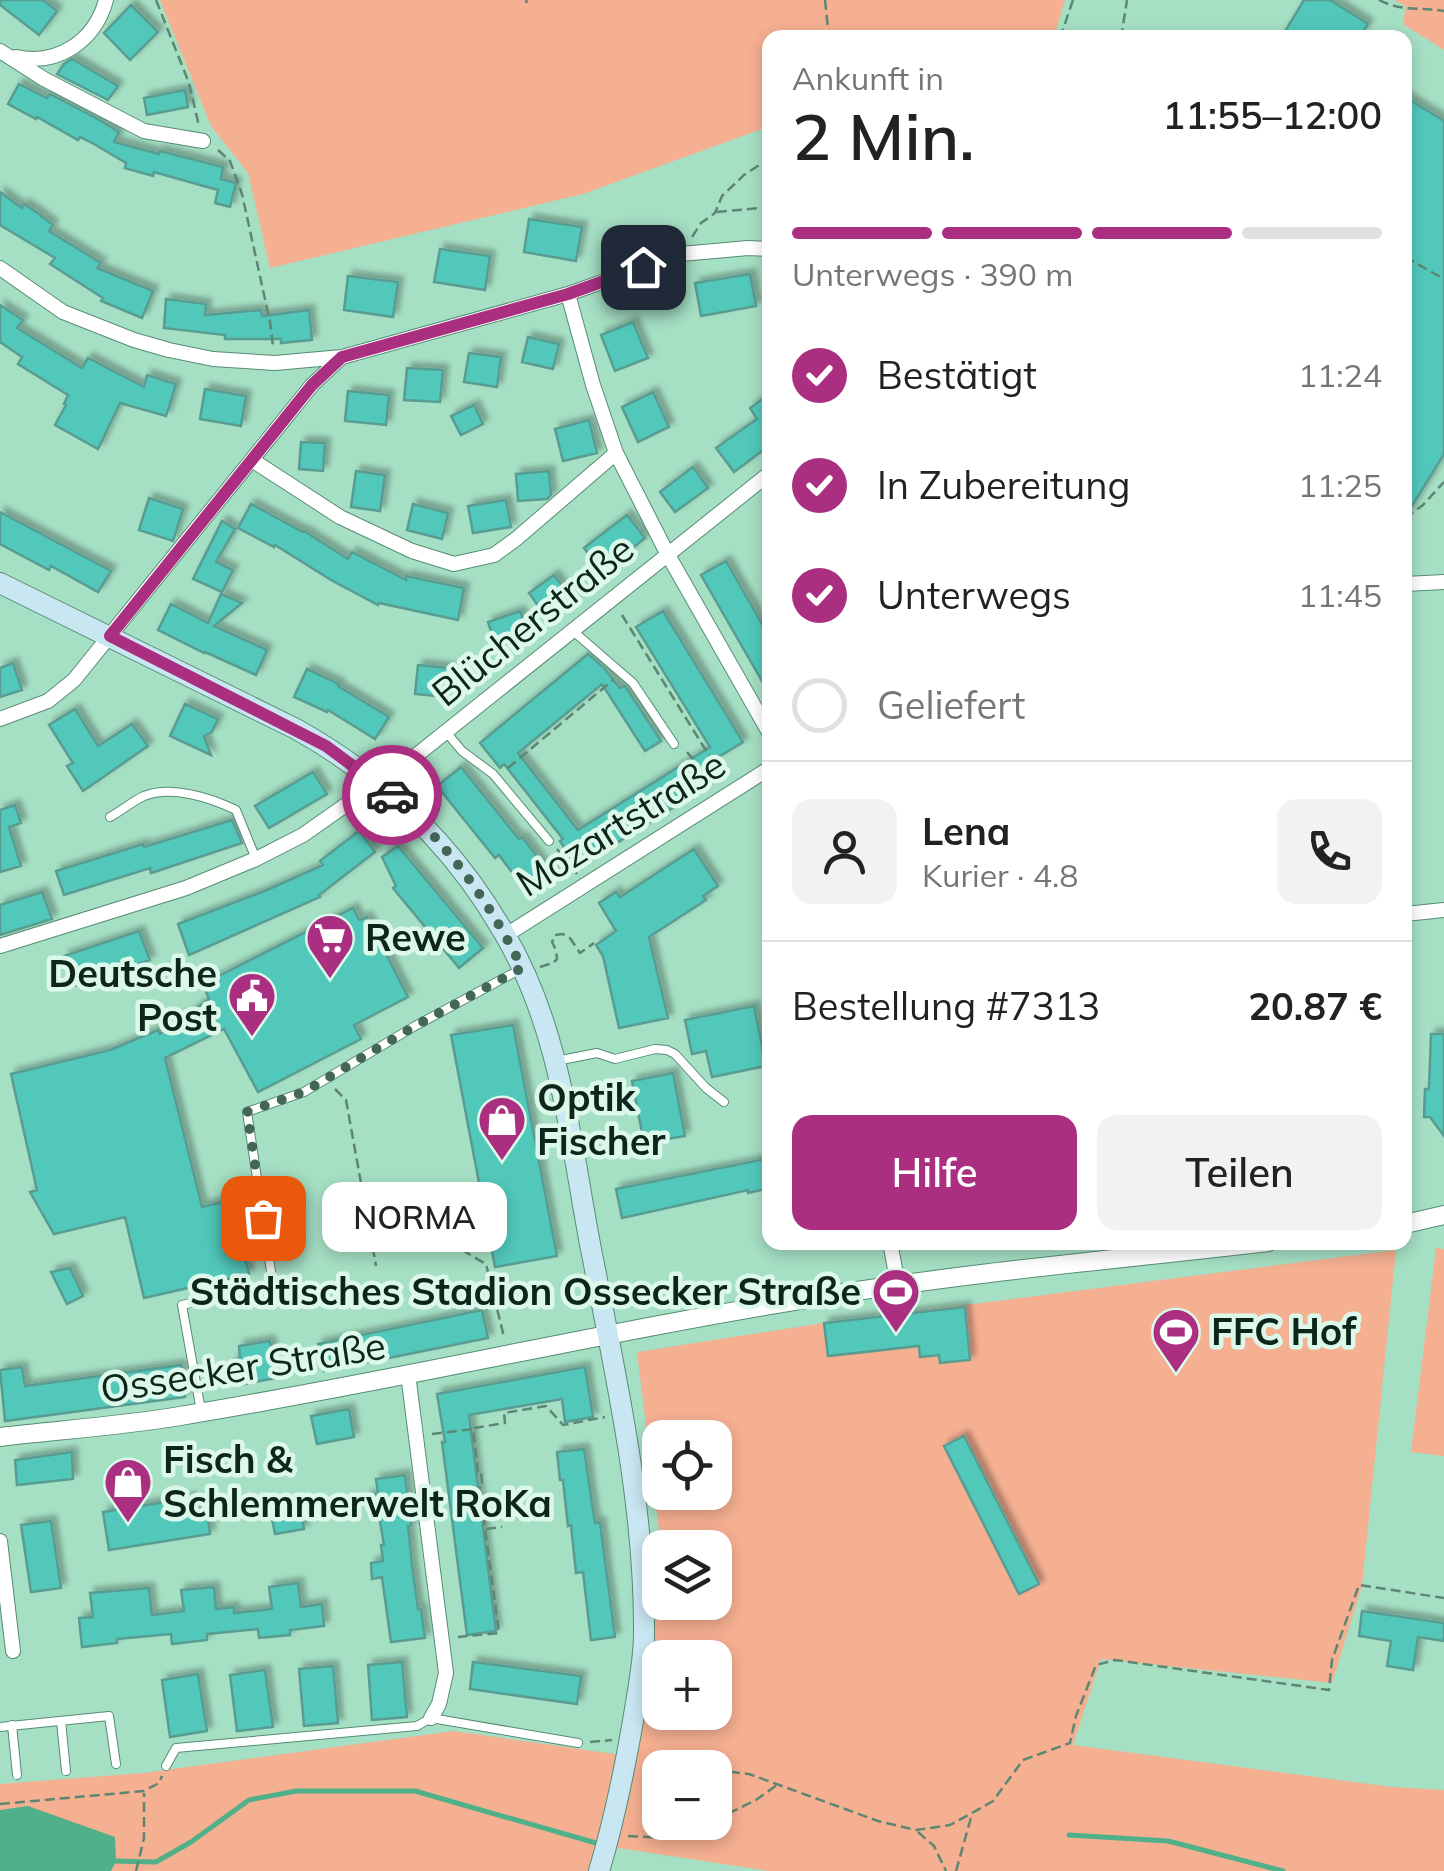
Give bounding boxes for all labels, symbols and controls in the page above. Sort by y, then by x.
text: Ankunft in [792,58,944,98]
text: 11:55–12:00 [1162,91,1382,139]
text: 2 Min. [792,95,975,176]
pin [601,225,686,310]
icon: home [616,240,671,295]
text: Unterwegs · 390 m [792,254,1073,294]
icon: check [792,348,847,403]
text: Bestätigt [877,351,1037,399]
text: 11:24 [1298,355,1382,395]
icon: check [792,458,847,513]
text: In Zubereitung [877,461,1130,509]
text: 11:25 [1298,465,1382,505]
street label: Blücherstraße [422,524,643,716]
icon: check [792,568,847,623]
text: Unterwegs [877,571,1071,619]
text: 11:45 [1298,575,1382,615]
text: Geliefert [877,681,1025,729]
street label: Mozartstraße [507,740,734,906]
courier [342,745,442,845]
icon: car [365,768,420,823]
button: person [792,799,897,904]
button: phone [1277,799,1382,904]
text: Lena [922,807,1010,855]
text: Kurier · 4.8 [922,855,1078,895]
supermarket icon: Rewe [304,912,356,980]
place label: Rewe [365,913,466,961]
place label: Deutsche Post [48,949,217,1041]
public building icon: Deutsche Post [226,970,278,1038]
text: Bestellung #7313 [792,982,1100,1030]
text: 20.87 € [1248,982,1382,1030]
place label: Optik Fischer [537,1073,666,1165]
shop icon: Optik Fischer [476,1094,528,1162]
button: Hilfe [792,1115,1077,1230]
button: Teilen [1097,1115,1382,1230]
pin [221,1176,306,1261]
callout: NORMA [323,1183,508,1253]
icon: bag [236,1191,291,1246]
text: NORMA [353,1197,476,1237]
sports icon: Städtisches Stadion Ossecker Straße [870,1266,922,1334]
place label: Städtisches Stadion Ossecker Straße [190,1267,861,1315]
sports icon: FFC Hof [1150,1306,1202,1374]
place label: FFC Hof [1211,1307,1357,1355]
street label: Ossecker Straße [97,1321,389,1413]
map controls [642,1420,732,1840]
button: locate [642,1420,732,1510]
place label: Fisch & Schlemmerwelt RoKa [163,1435,552,1527]
shop icon: Fisch & Schlemmerwelt RoKa [102,1456,154,1524]
button: layers [642,1530,732,1620]
button: + [642,1640,732,1730]
button: − [642,1750,732,1840]

